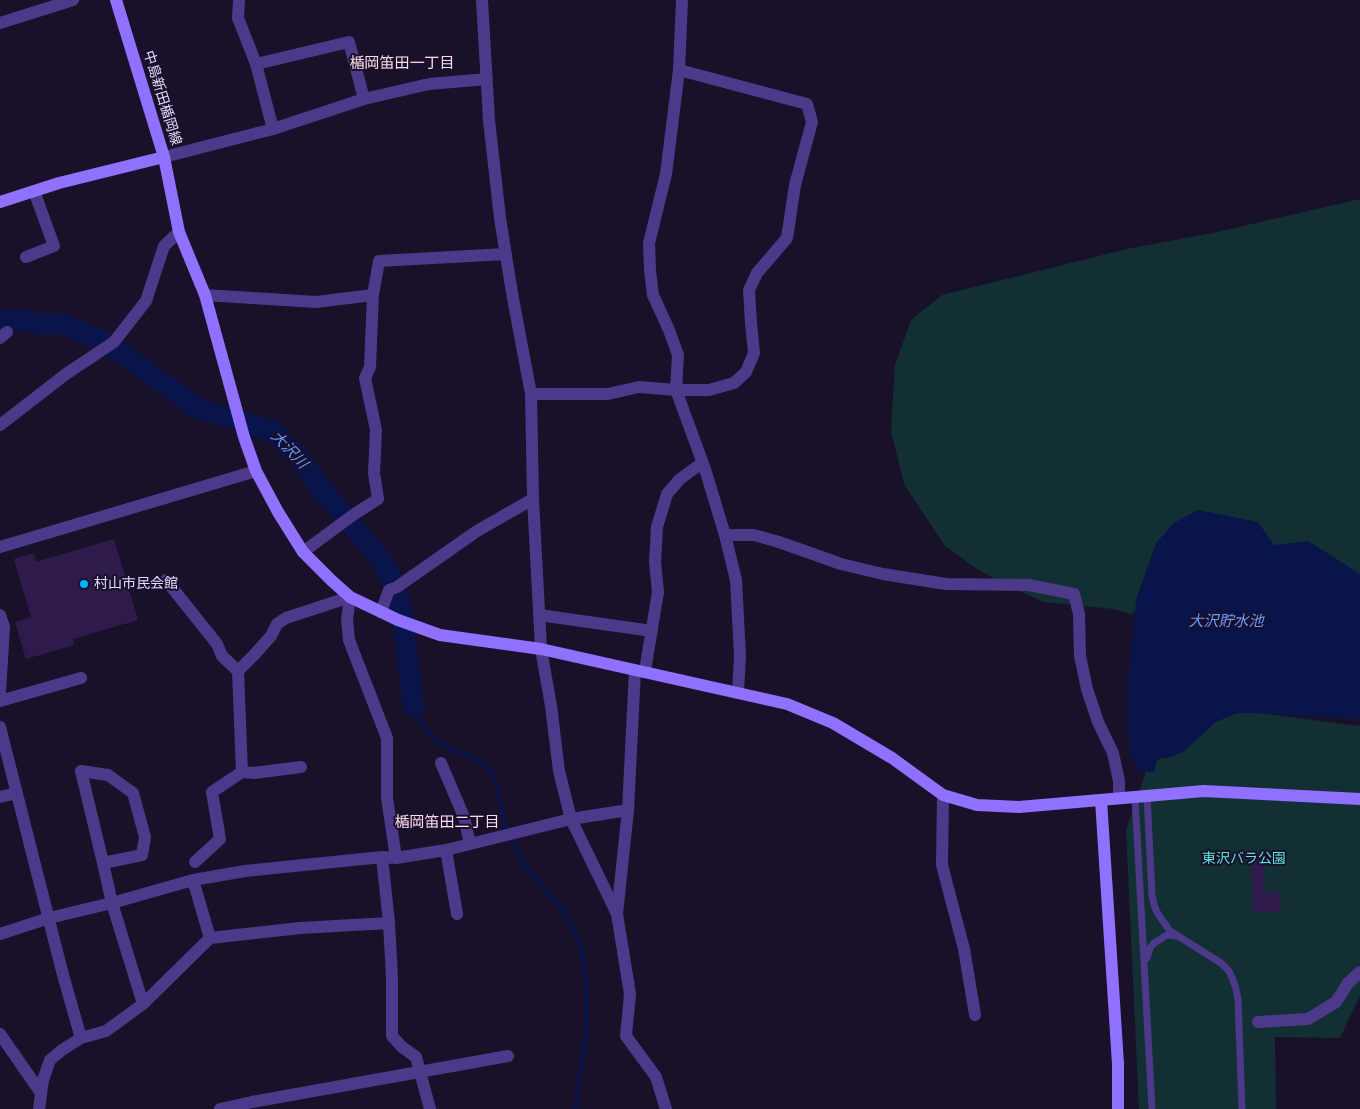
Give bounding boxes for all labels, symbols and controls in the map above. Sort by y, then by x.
street label: 中島新田楯岡線 [140,49,184,147]
district label: 楯岡笛田一丁目 [350,55,454,73]
water label: 大沢川 [267,428,311,472]
place label: 村山市民会館 [94,576,178,592]
marker: 村山市民会館 [78,578,90,590]
water label: 大沢貯水池 [1189,613,1263,631]
district label: 楯岡笛田二丁目 [395,814,499,832]
park label: 東沢バラ公園 [1202,851,1286,867]

